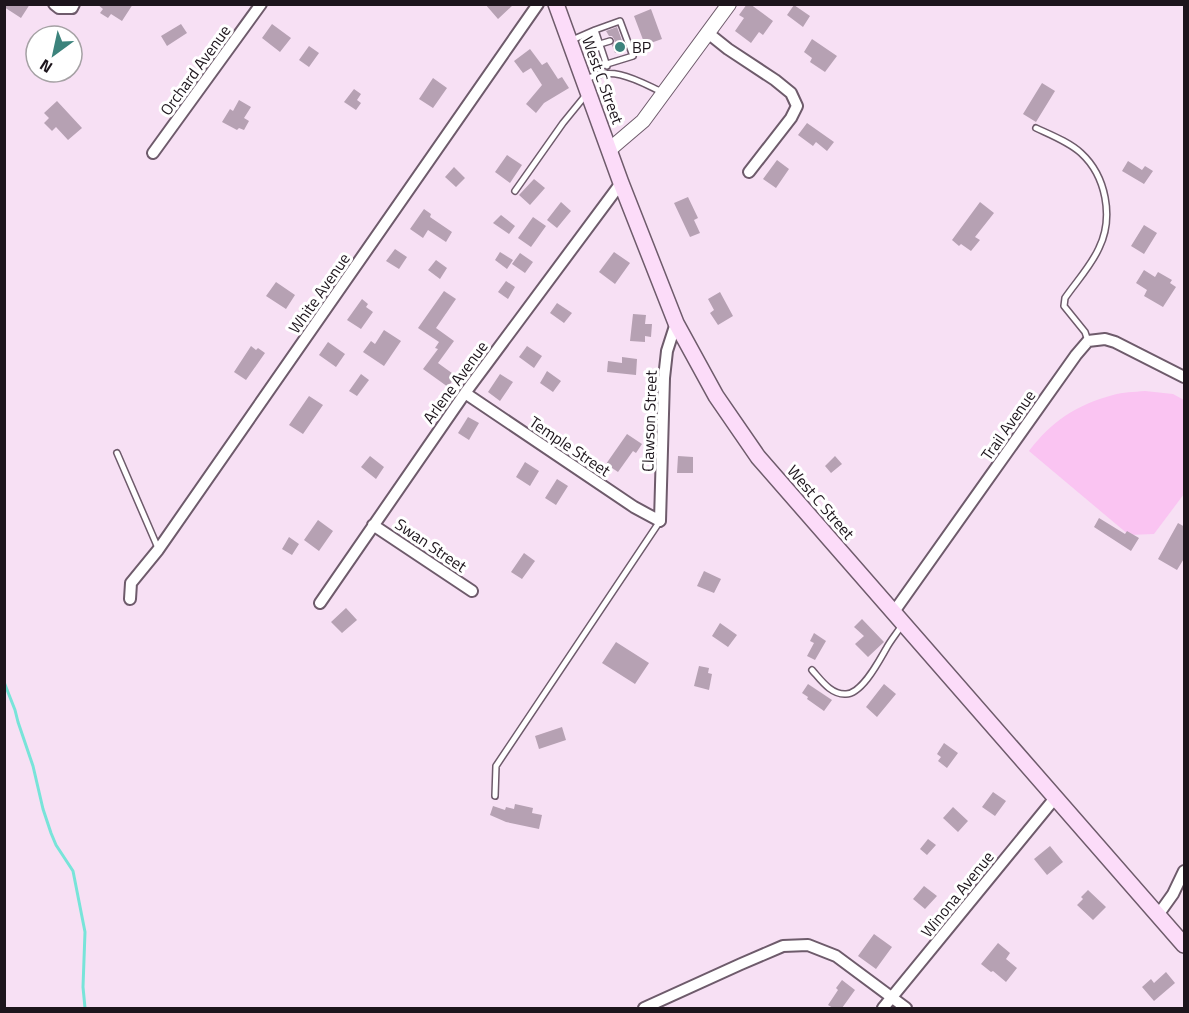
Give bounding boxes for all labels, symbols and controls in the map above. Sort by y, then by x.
street label: Orchard Avenue [154,20,236,120]
north arrow [24,24,84,84]
street label: West C Street [576,33,630,128]
place label: BP [632,35,651,59]
marker: BP [613,40,627,54]
text: N [35,53,57,80]
street label: White Avenue [282,248,356,338]
street label: Arlene Avenue [417,336,493,428]
street label: Clawson Street [635,369,663,472]
street label: Trail Avenue [975,385,1041,465]
street label: Temple Street [525,410,616,482]
street label: West C Street [782,459,860,545]
street label: Swan Street [390,512,472,578]
street label: Winona Avenue [915,846,999,942]

